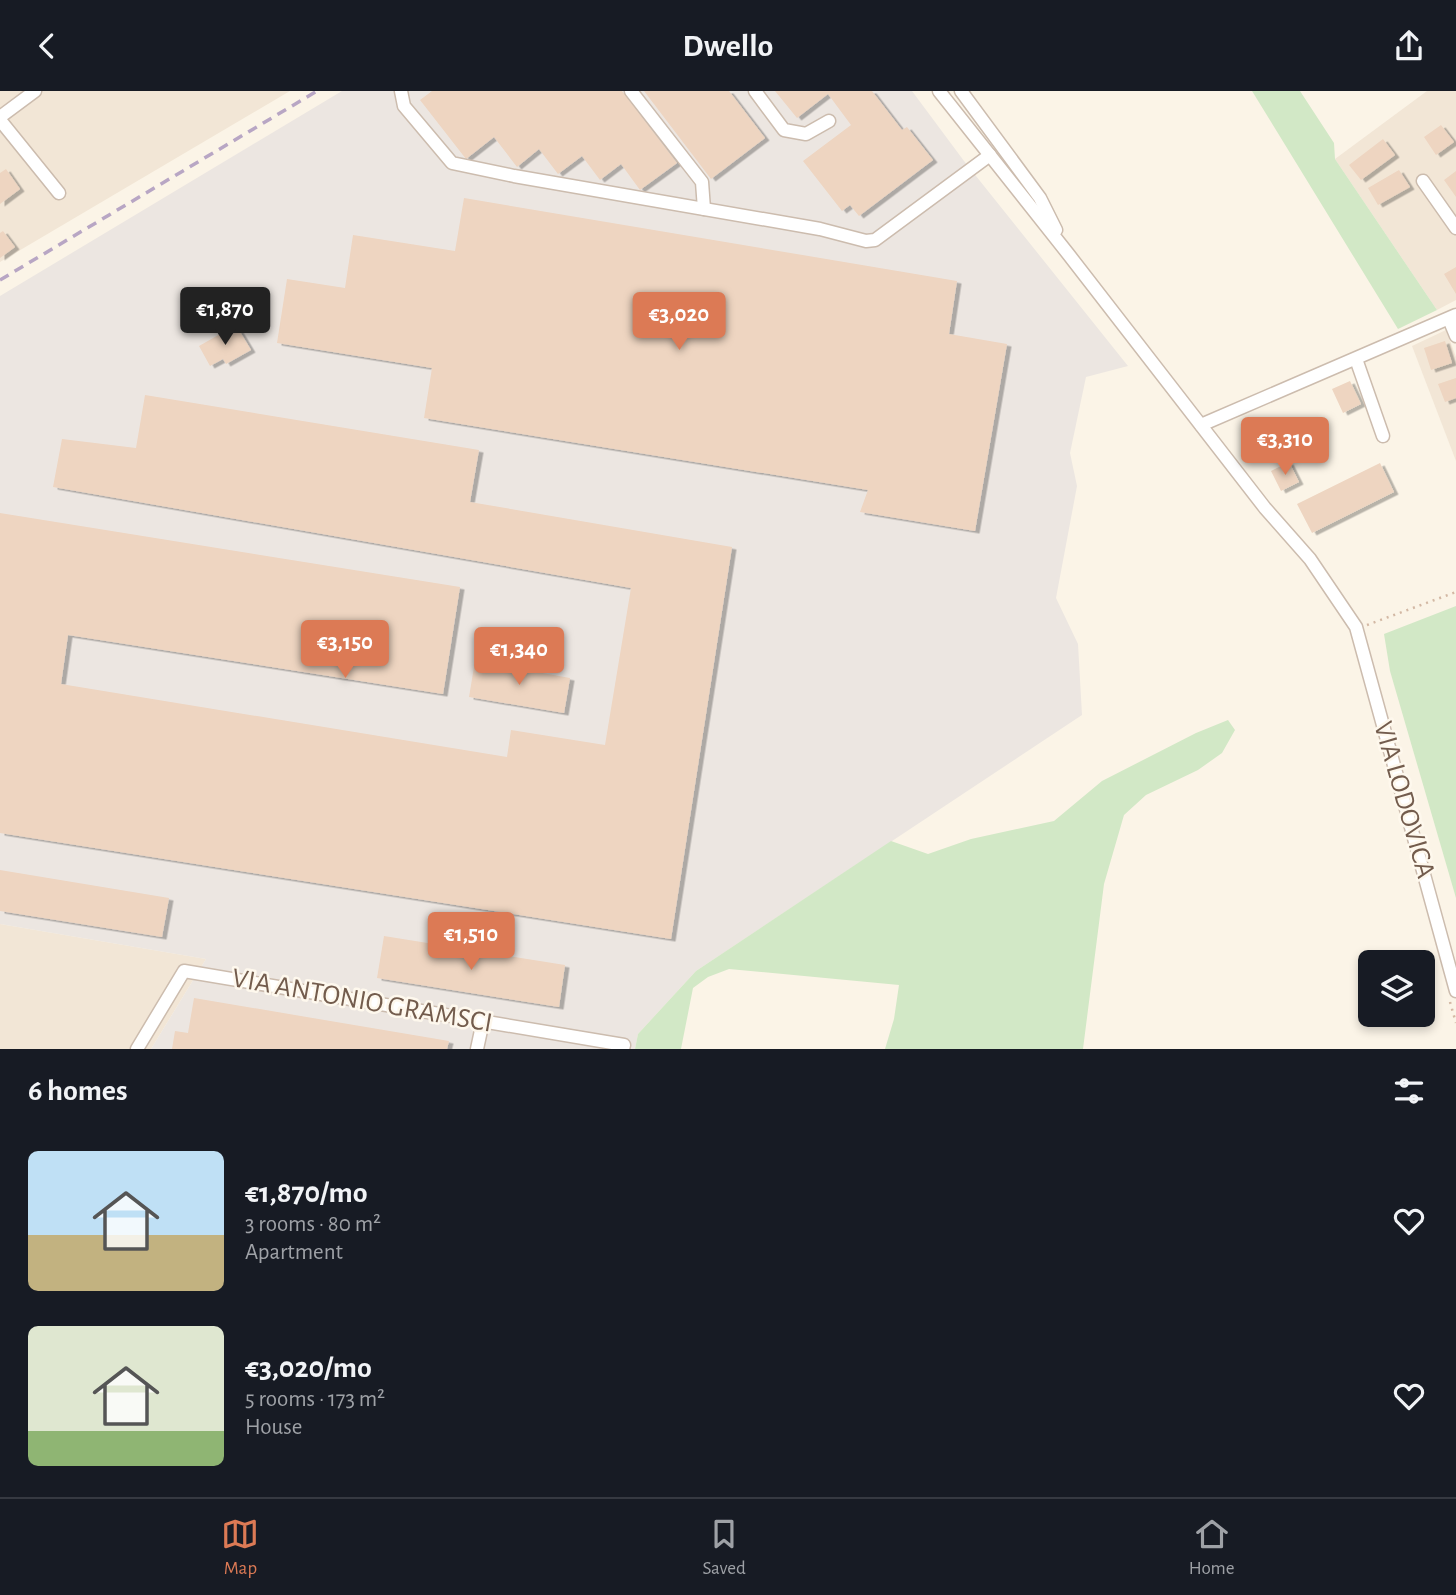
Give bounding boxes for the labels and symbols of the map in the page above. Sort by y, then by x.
pin: €1,870 [168,287,282,347]
pin: €3,020 [622,293,736,352]
pin: €3,310 [1228,417,1342,477]
pin: €3,150 [288,621,402,680]
pin: €1,340 [462,627,576,687]
street label: VIA LODOVICA [1368,718,1440,882]
pin: €1,510 [414,913,528,972]
street label: VIA ANTONIO GRAMSCI [230,964,494,1038]

